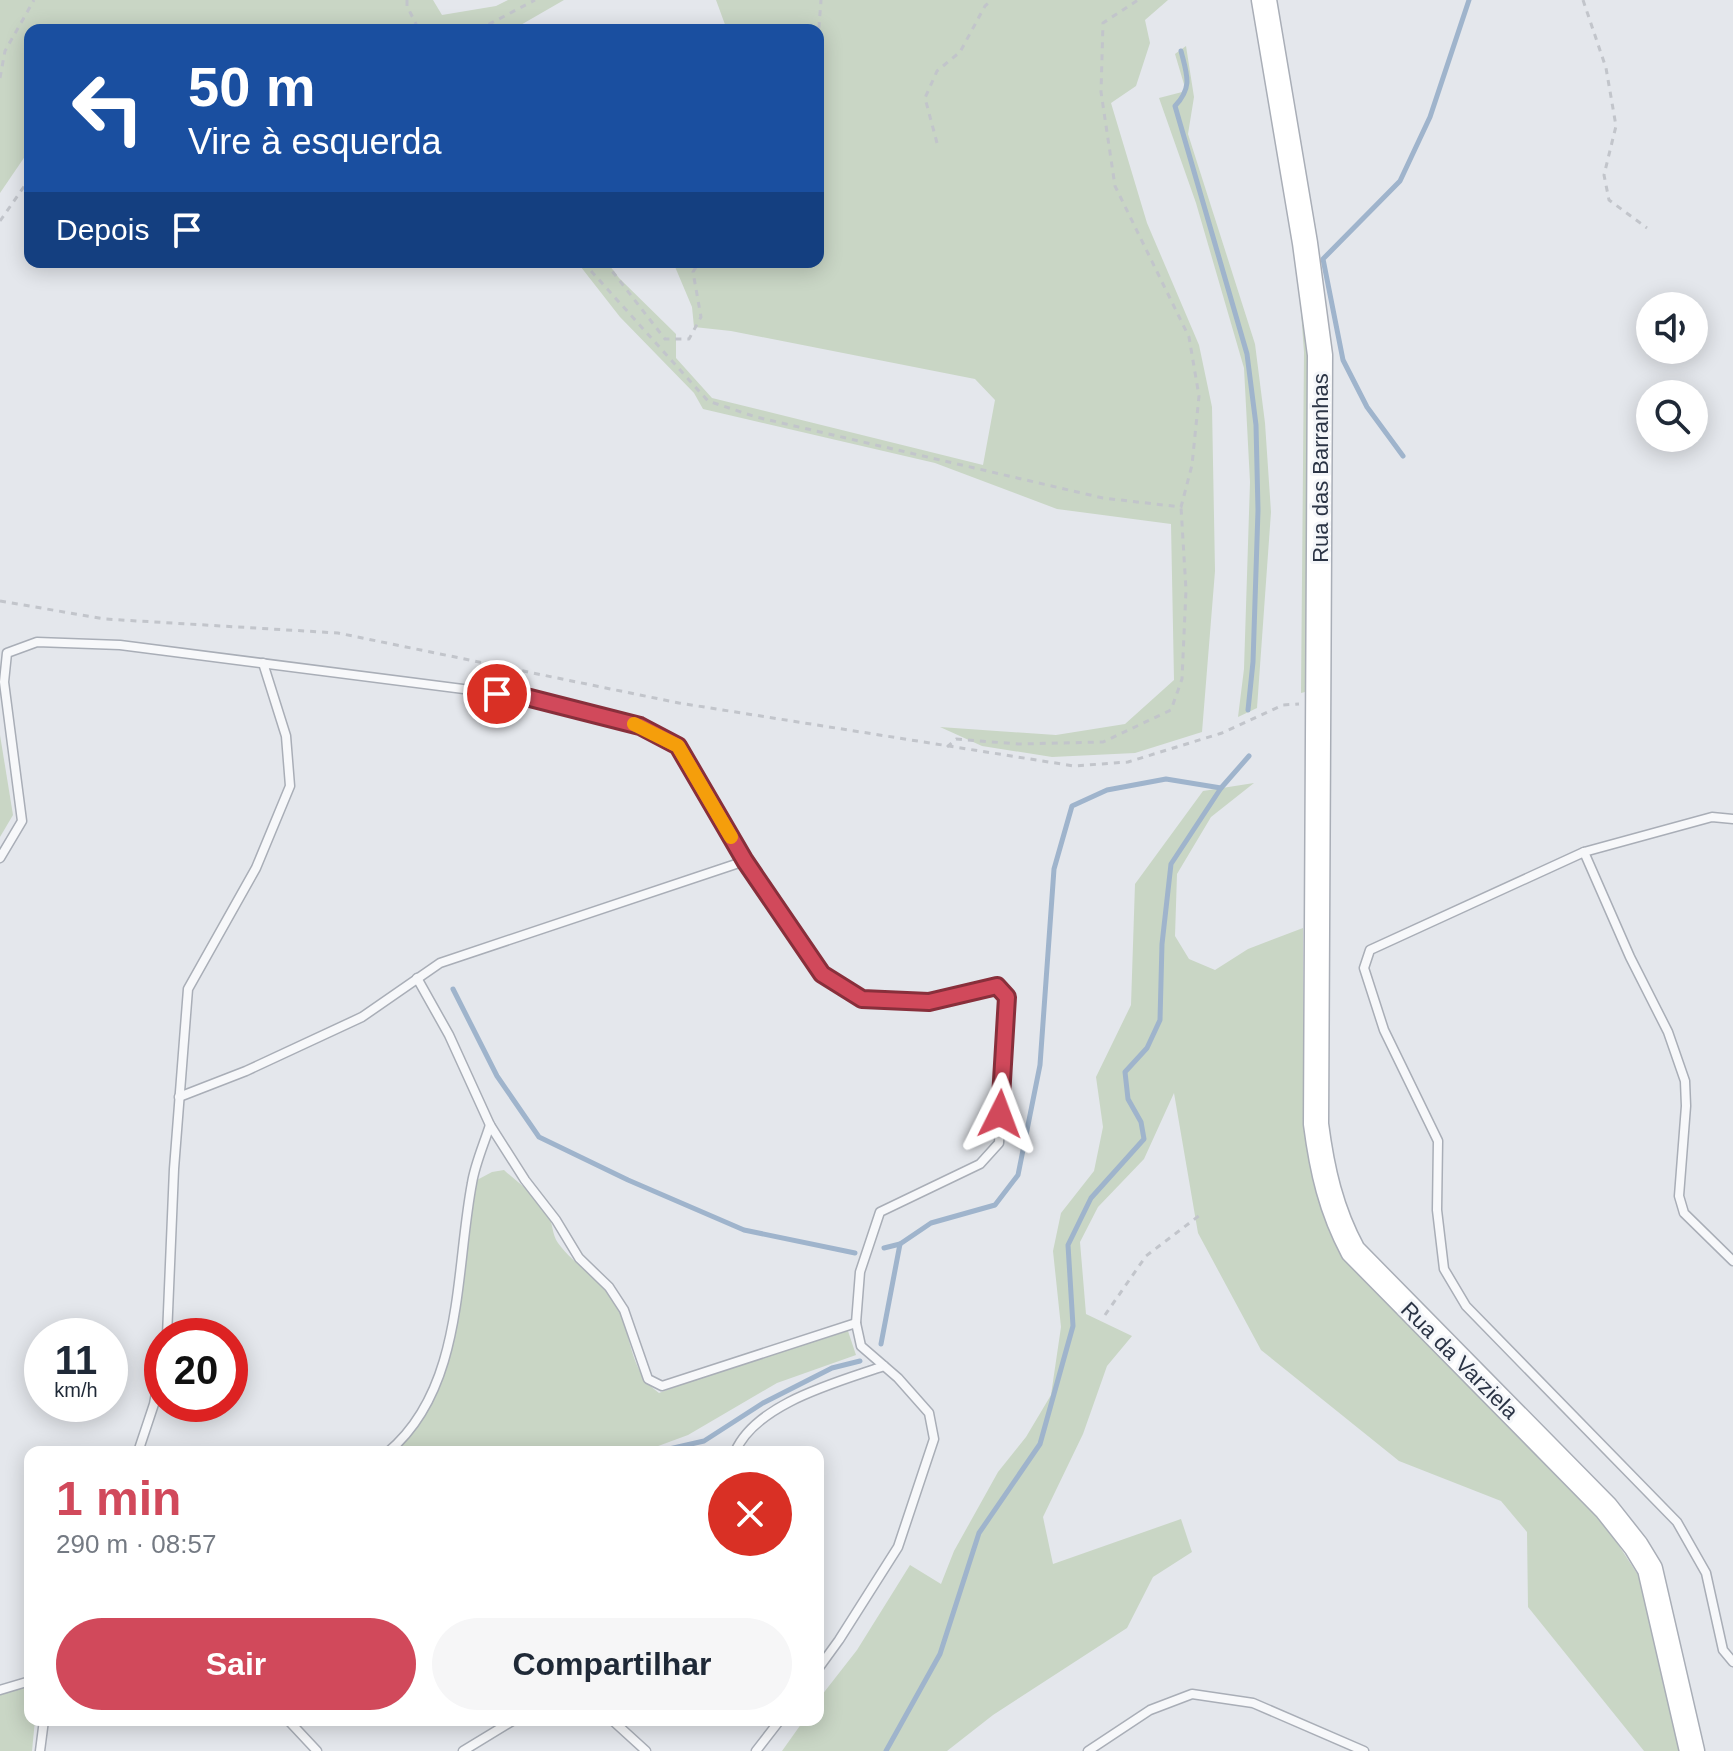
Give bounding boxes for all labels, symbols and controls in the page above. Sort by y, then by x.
text: 50 m [188,55,316,118]
icon: left [56,56,160,160]
text: Vire à esquerda [188,121,442,162]
icon: arrive [165,208,209,252]
text: Depois [56,213,149,246]
map controls [1636,292,1708,452]
button: sound [1636,292,1708,364]
street label: Rua das Barranhas [1308,373,1333,563]
button: search [1636,380,1708,452]
pin [463,660,531,728]
icon: arrive [475,672,519,716]
position arrow [958,1072,1042,1156]
street label: Rua da Varziela [1396,1297,1524,1424]
speed limit sign: 20 [144,1318,248,1422]
text: 11 [55,1338,97,1382]
text: km/h [54,1379,98,1401]
text: 1 min [56,1472,181,1525]
button: close [708,1472,792,1556]
text: 290 m · 08:57 [56,1529,216,1559]
button: Sair [56,1618,416,1710]
button: Compartilhar [432,1618,792,1710]

